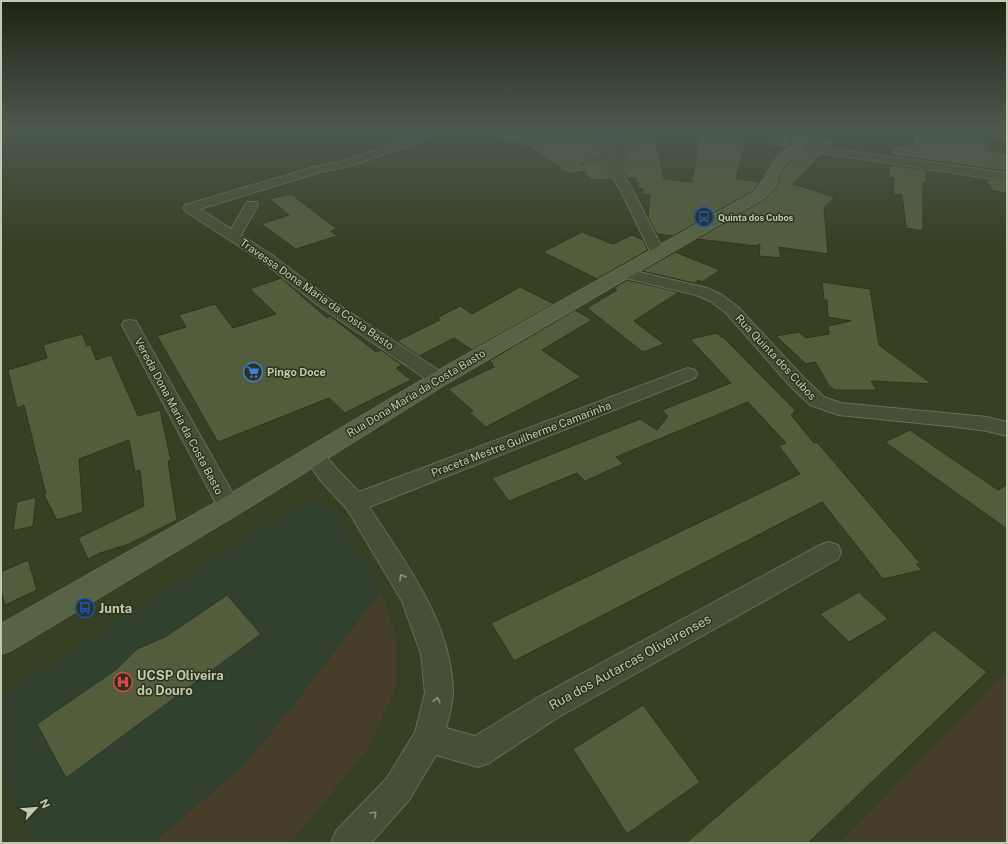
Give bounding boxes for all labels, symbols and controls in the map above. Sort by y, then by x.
bus stop icon: Quinta dos Cubos [693,206,715,228]
place label: Quinta dos Cubos [718,212,794,223]
street label: Travessa Dona Maria da Costa Basto [238,236,396,352]
street label: Rua Quinta dos Cubos [733,312,819,402]
street label: Vereda Dona Maria da Costa Basto [132,336,226,496]
street label: Rua Dona Maria da Costa Basto [345,347,487,439]
supermarket icon: Pingo Doce [242,361,264,383]
place label: Pingo Doce [267,366,326,378]
street label: Praceta Mestre Guilherme Camarinha [429,399,613,479]
one-way arrow [400,574,407,581]
bus stop icon: Junta [74,597,96,619]
place label: Junta [99,601,132,616]
street label: Rua dos Autarcas Oliveirenses [546,611,714,713]
place label: UCSP Oliveira do Douro [137,668,224,698]
hospital icon: UCSP Oliveira do Douro [112,671,134,693]
one-way arrow [433,697,441,703]
north arrow [16,788,56,828]
text: N [38,797,52,810]
one-way arrow [369,812,376,819]

